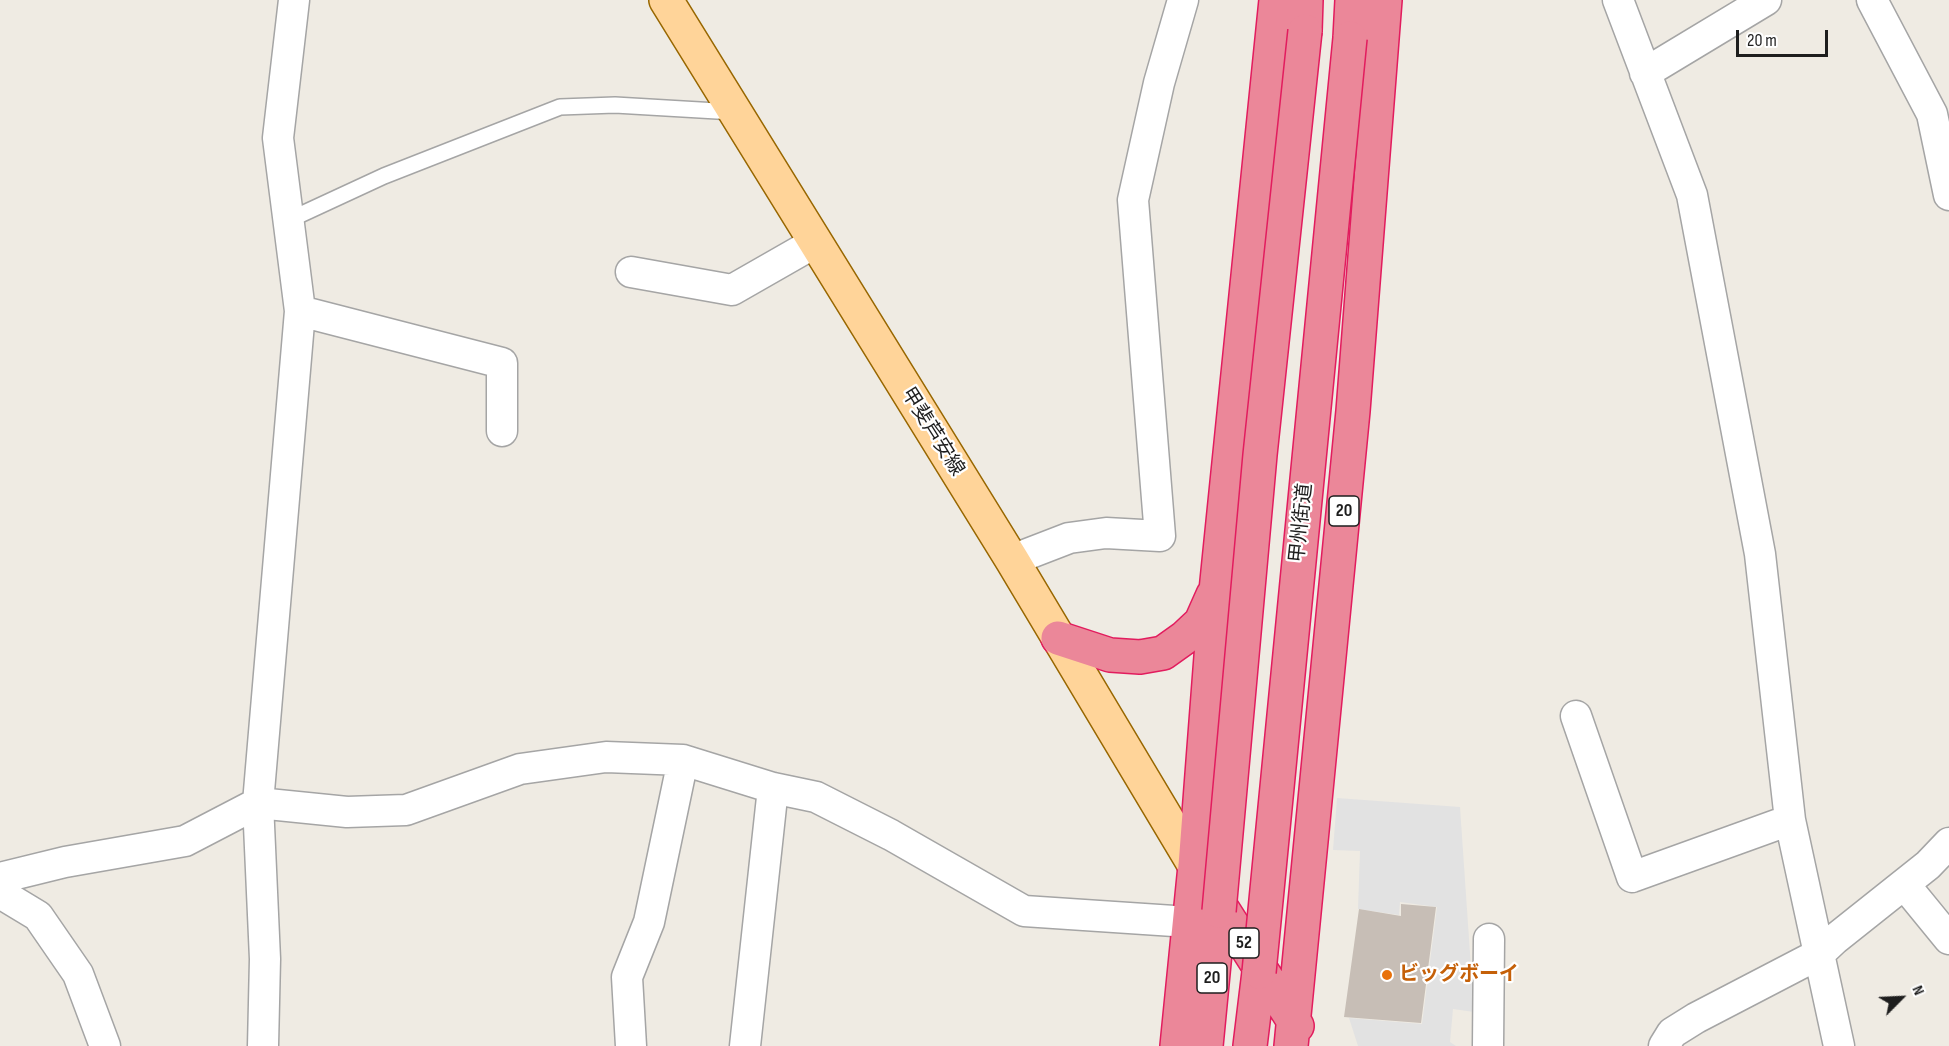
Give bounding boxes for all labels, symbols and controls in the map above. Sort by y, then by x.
scale bar [1739,18,1830,56]
text: 20 m [1747,30,1777,51]
street label: 甲斐芦安線 [895,383,969,481]
street label: 甲州街道 [1286,482,1318,564]
road number: 20 [1329,496,1359,526]
road number: 52 [1229,928,1259,958]
road number: 20 [1197,963,1227,993]
place label: ビッグボーイ [1399,963,1519,987]
marker: ビッグボーイ [1380,968,1394,982]
north arrow [1871,968,1931,1028]
text: N [1907,983,1928,998]

